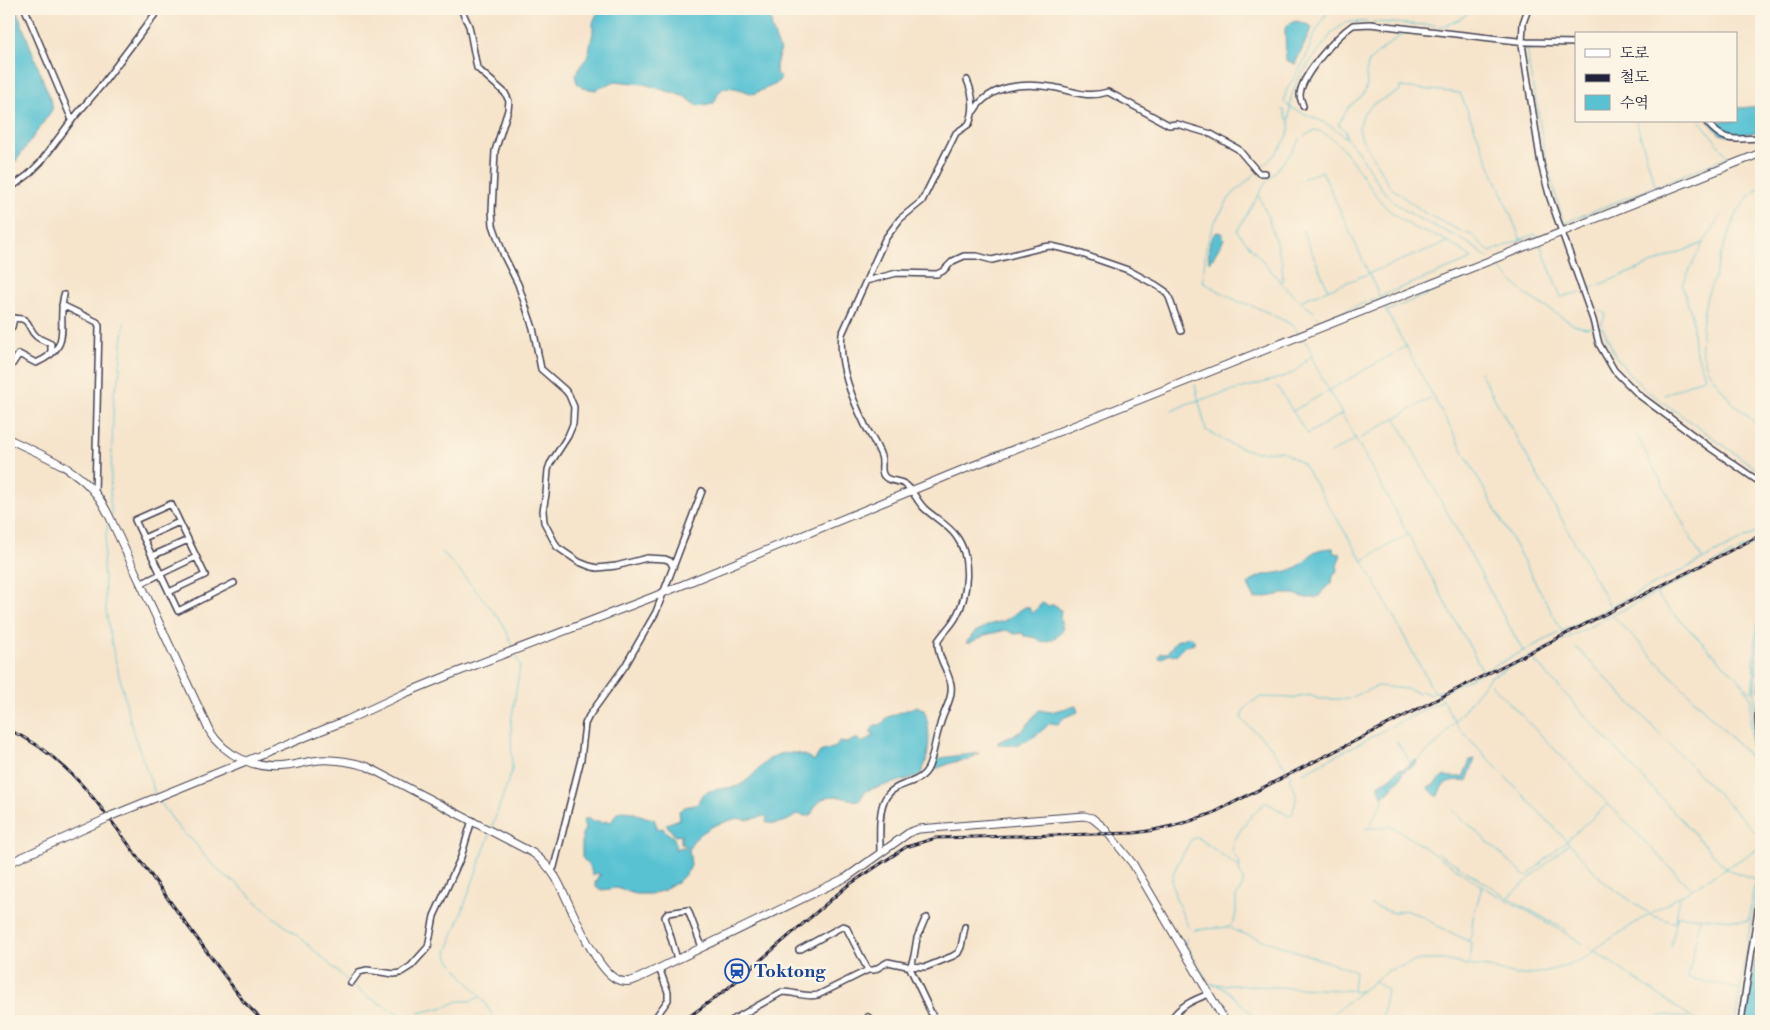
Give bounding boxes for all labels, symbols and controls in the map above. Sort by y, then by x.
legend [1575,32,1738,122]
text: 도로 [1620,44,1649,63]
text: 철도 [1620,68,1649,87]
text: 수역 [1620,94,1649,113]
station icon: Toktong [724,958,750,984]
place label: Toktong [754,960,826,983]

